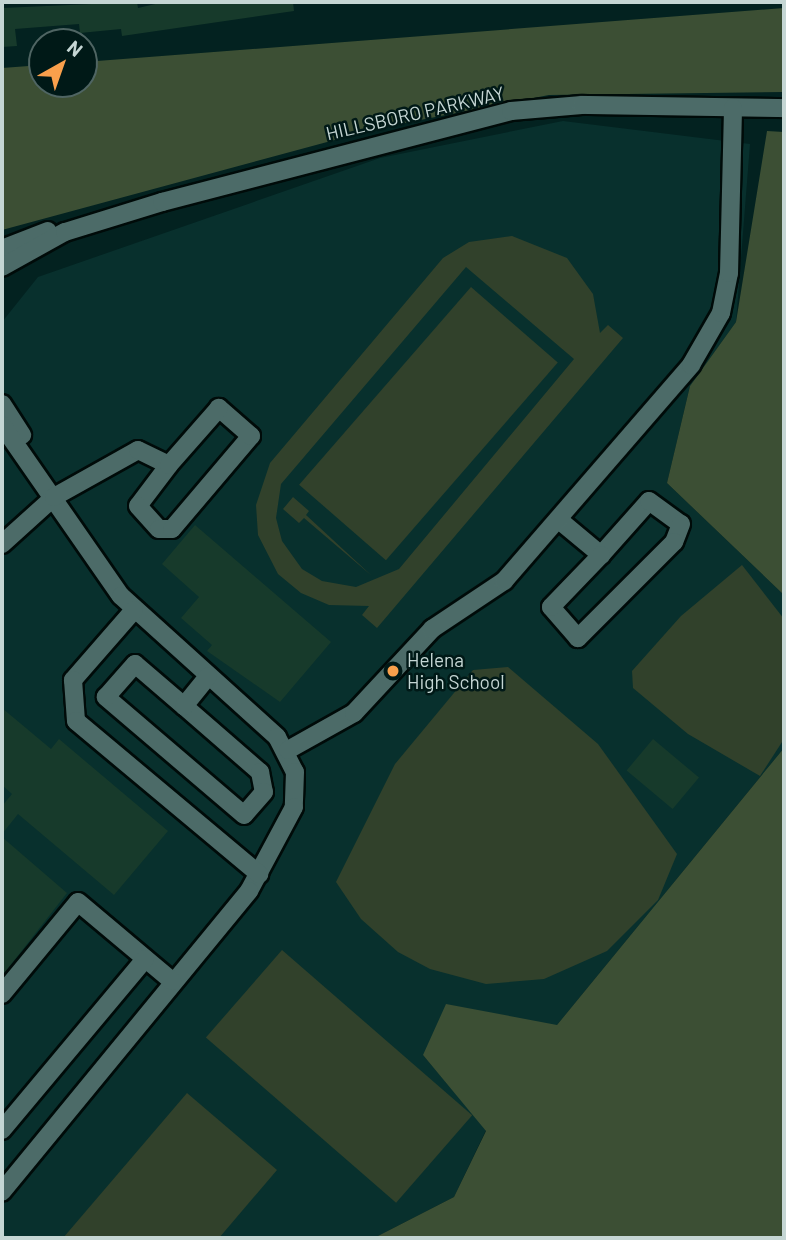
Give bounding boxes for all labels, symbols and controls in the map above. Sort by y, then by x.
north arrow [28,28,98,98]
text: N [63,35,88,61]
street label: HILLSBORO PARKWAY [324,81,506,145]
place label: Helena High School [407,649,505,693]
marker: Helena High School [385,663,401,679]

